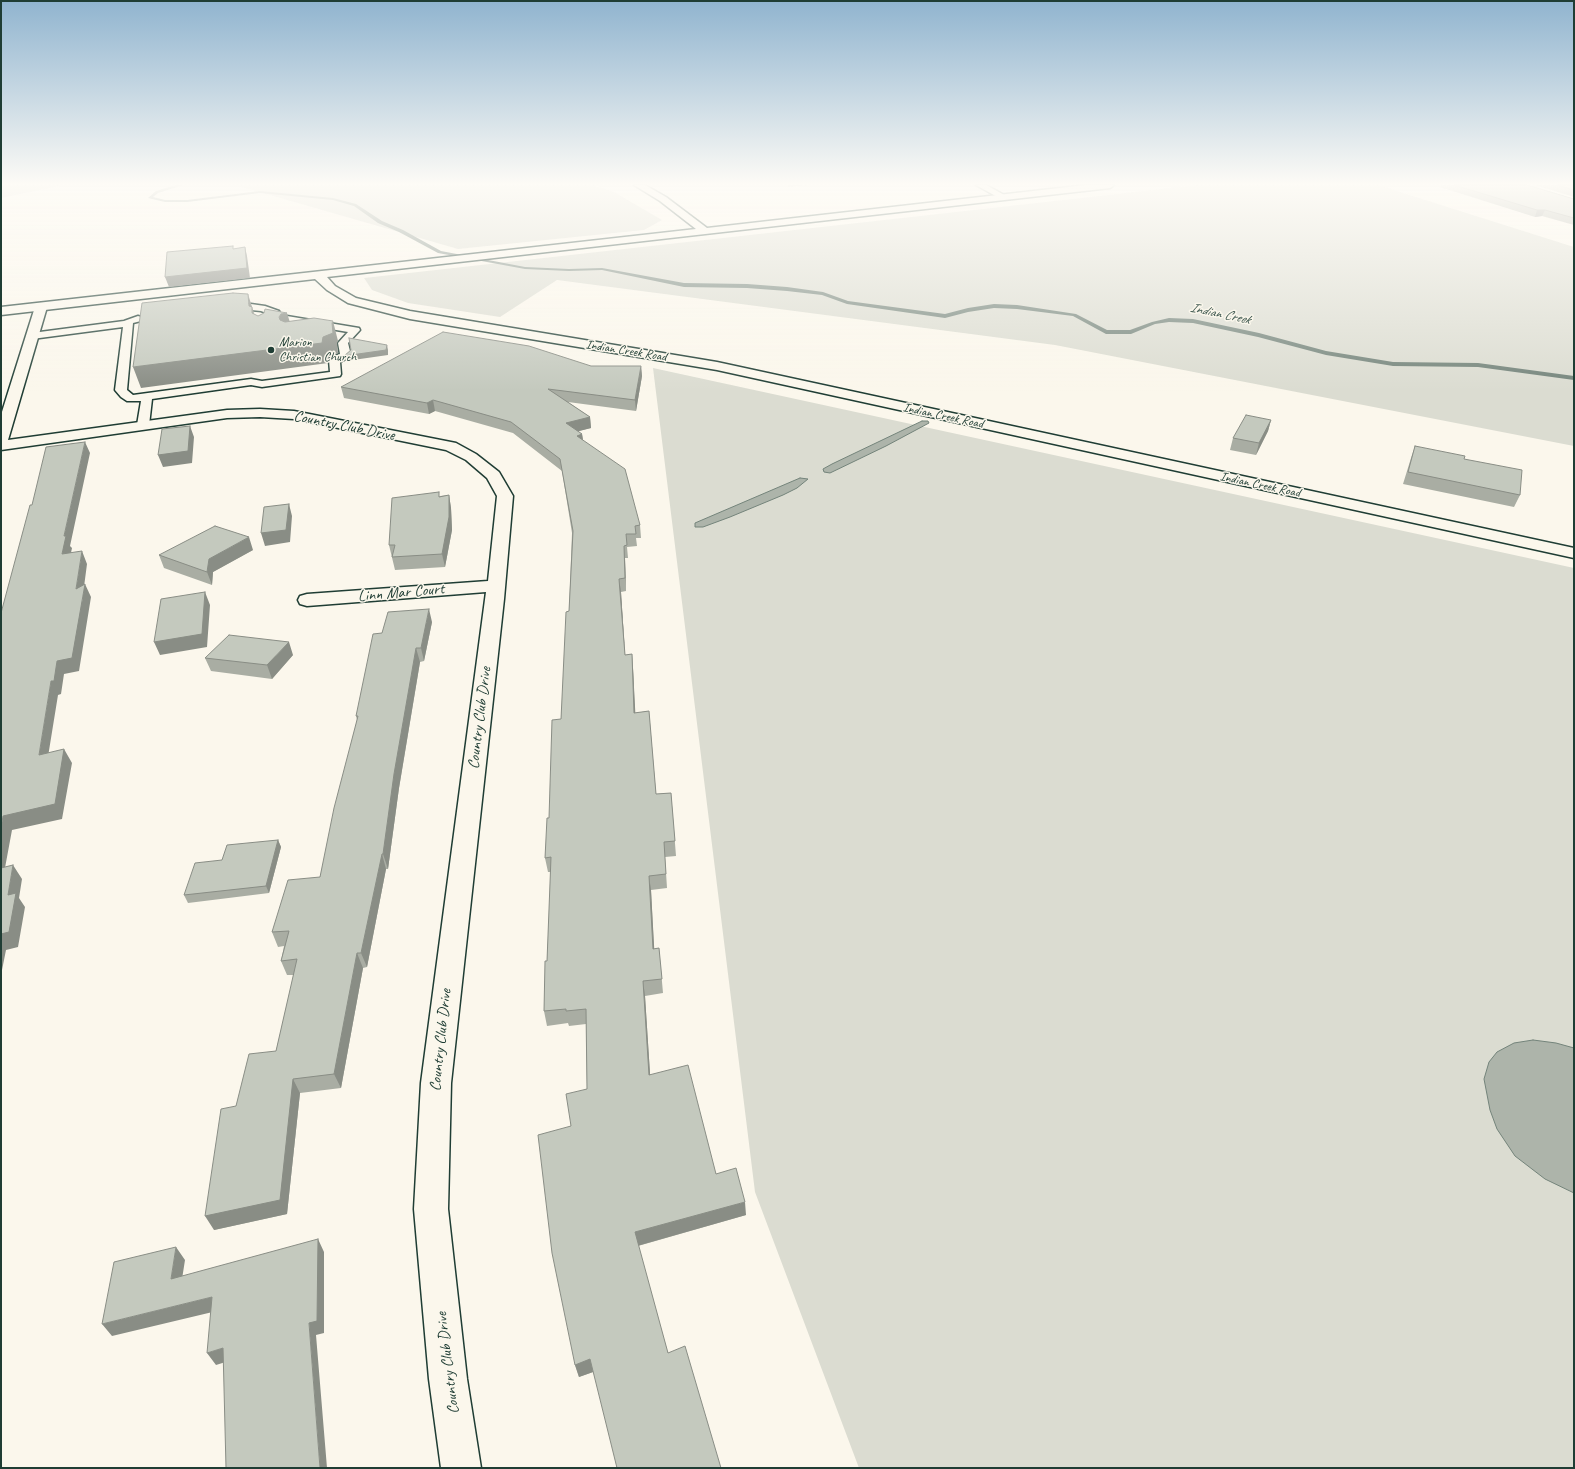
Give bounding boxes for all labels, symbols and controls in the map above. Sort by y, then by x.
water label: Indian Creek [1188,299,1252,329]
place label: Marion Christian Church [279,335,356,366]
street label: Indian Creek Road [584,337,668,365]
marker: Marion Christian Church [266,345,276,355]
street label: Indian Creek Road [901,400,985,432]
street label: Country Club Drive [292,407,396,445]
street label: Indian Creek Road [1218,469,1302,501]
street label: Linn Mar Court [357,580,445,606]
street label: Country Club Drive [464,666,496,770]
street label: Country Club Drive [426,988,456,1092]
street label: Country Club Drive [432,1311,464,1415]

